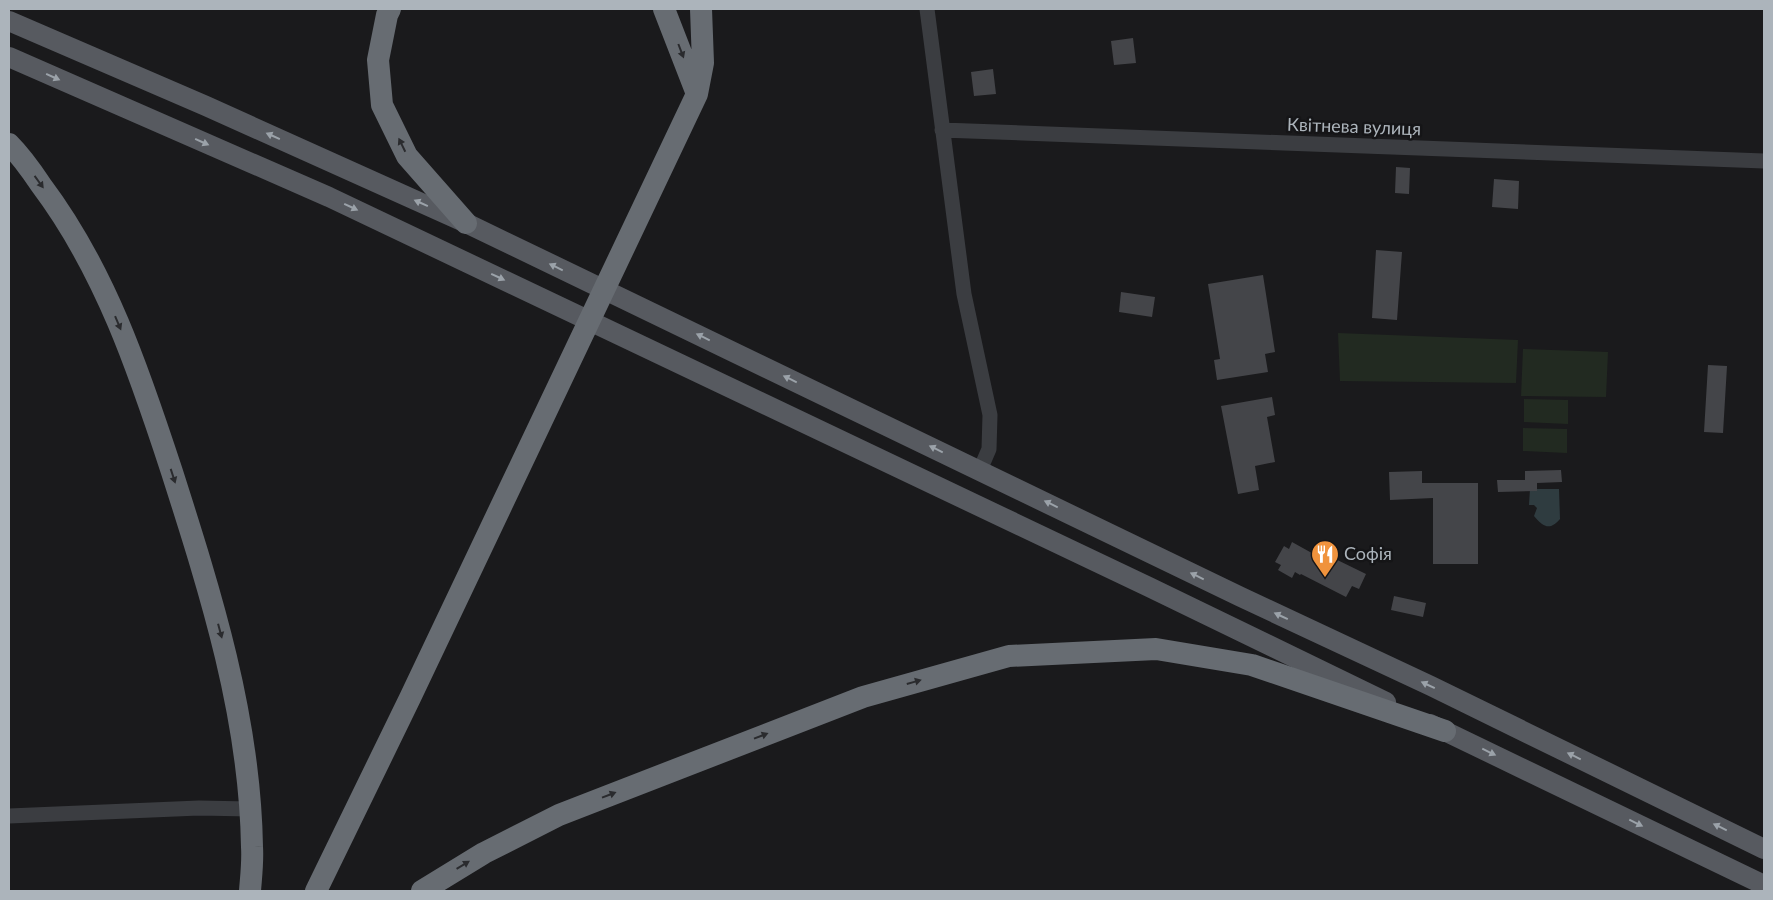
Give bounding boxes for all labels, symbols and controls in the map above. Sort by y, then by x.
one-way arrow [677,44,685,58]
one-way arrow [46,73,60,81]
street label: Квітнева вулиця [1287,113,1421,139]
one-way arrow [266,132,280,140]
one-way arrow [195,138,209,146]
one-way arrow [398,138,406,152]
one-way arrow [34,175,44,189]
one-way arrow [414,199,428,207]
one-way arrow [344,204,358,212]
one-way arrow [549,263,563,271]
one-way arrow [491,273,505,281]
one-way arrow [114,316,122,330]
one-way arrow [696,333,710,341]
one-way arrow [783,375,797,383]
one-way arrow [929,445,943,453]
one-way arrow [169,469,177,484]
one-way arrow [1044,500,1058,508]
restaurant icon: Софія [1310,539,1340,578]
place label: Софія [1344,542,1392,564]
one-way arrow [1190,571,1204,579]
one-way arrow [1274,612,1288,620]
one-way arrow [216,624,224,639]
one-way arrow [906,678,922,686]
one-way arrow [1421,681,1435,689]
one-way arrow [754,732,768,740]
one-way arrow [1482,749,1496,757]
one-way arrow [1567,752,1581,760]
one-way arrow [602,791,617,798]
one-way arrow [1628,818,1643,827]
one-way arrow [1713,823,1728,832]
one-way arrow [457,861,470,870]

